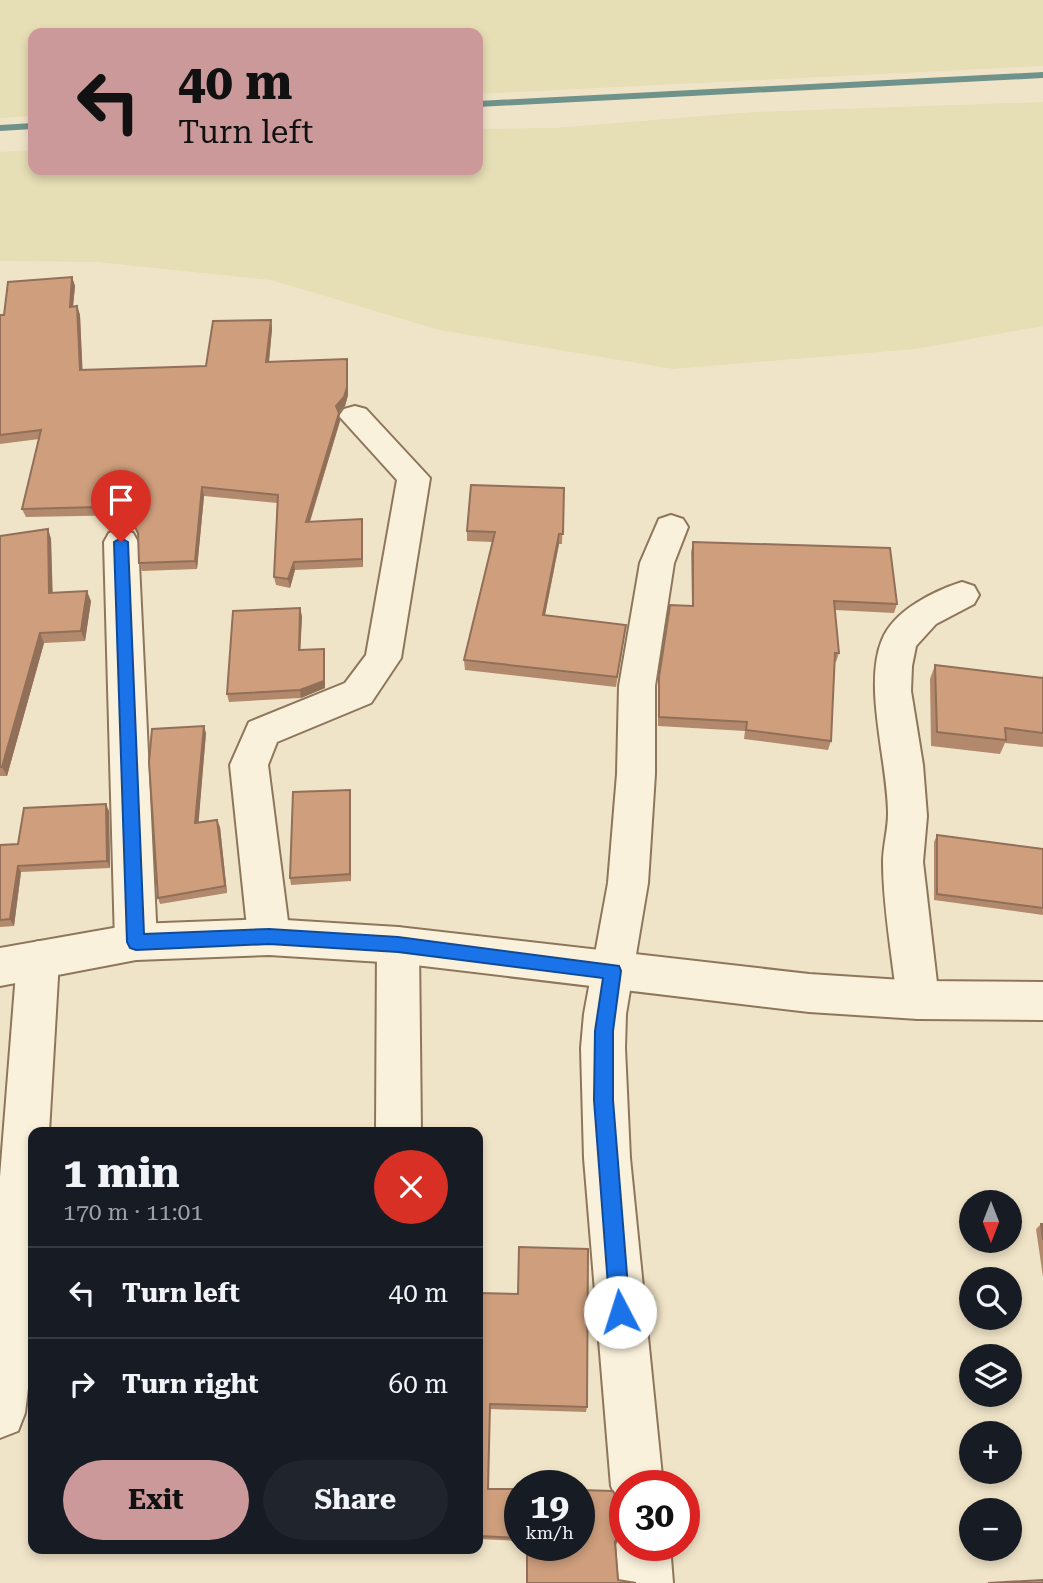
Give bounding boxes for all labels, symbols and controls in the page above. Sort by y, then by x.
text: 40 m [178,54,293,111]
icon: left [63,56,154,147]
text: Turn left [178,113,313,151]
pin [91,470,151,542]
icon: arrive [102,481,140,519]
text: 1 min [63,1148,180,1197]
button: close [374,1150,448,1224]
north arrow [959,1190,1022,1253]
map controls [959,1190,1022,1561]
text: 170 m · 11:01 [63,1199,203,1226]
button: search [959,1267,1022,1330]
icon: left [63,1274,101,1312]
position arrow [583,1275,657,1349]
text: Turn left [122,1278,240,1308]
text: 40 m [389,1278,448,1308]
button: layers [959,1344,1022,1407]
icon: right [63,1365,101,1403]
text: Turn right [122,1369,258,1399]
text: 60 m [389,1369,448,1399]
button: + [959,1421,1022,1484]
button: Exit [63,1460,249,1540]
button: Share [263,1460,448,1540]
speed limit sign: 30 [609,1470,700,1561]
text: 19 [530,1486,569,1527]
button: − [959,1498,1022,1561]
text: km/h [525,1522,574,1543]

